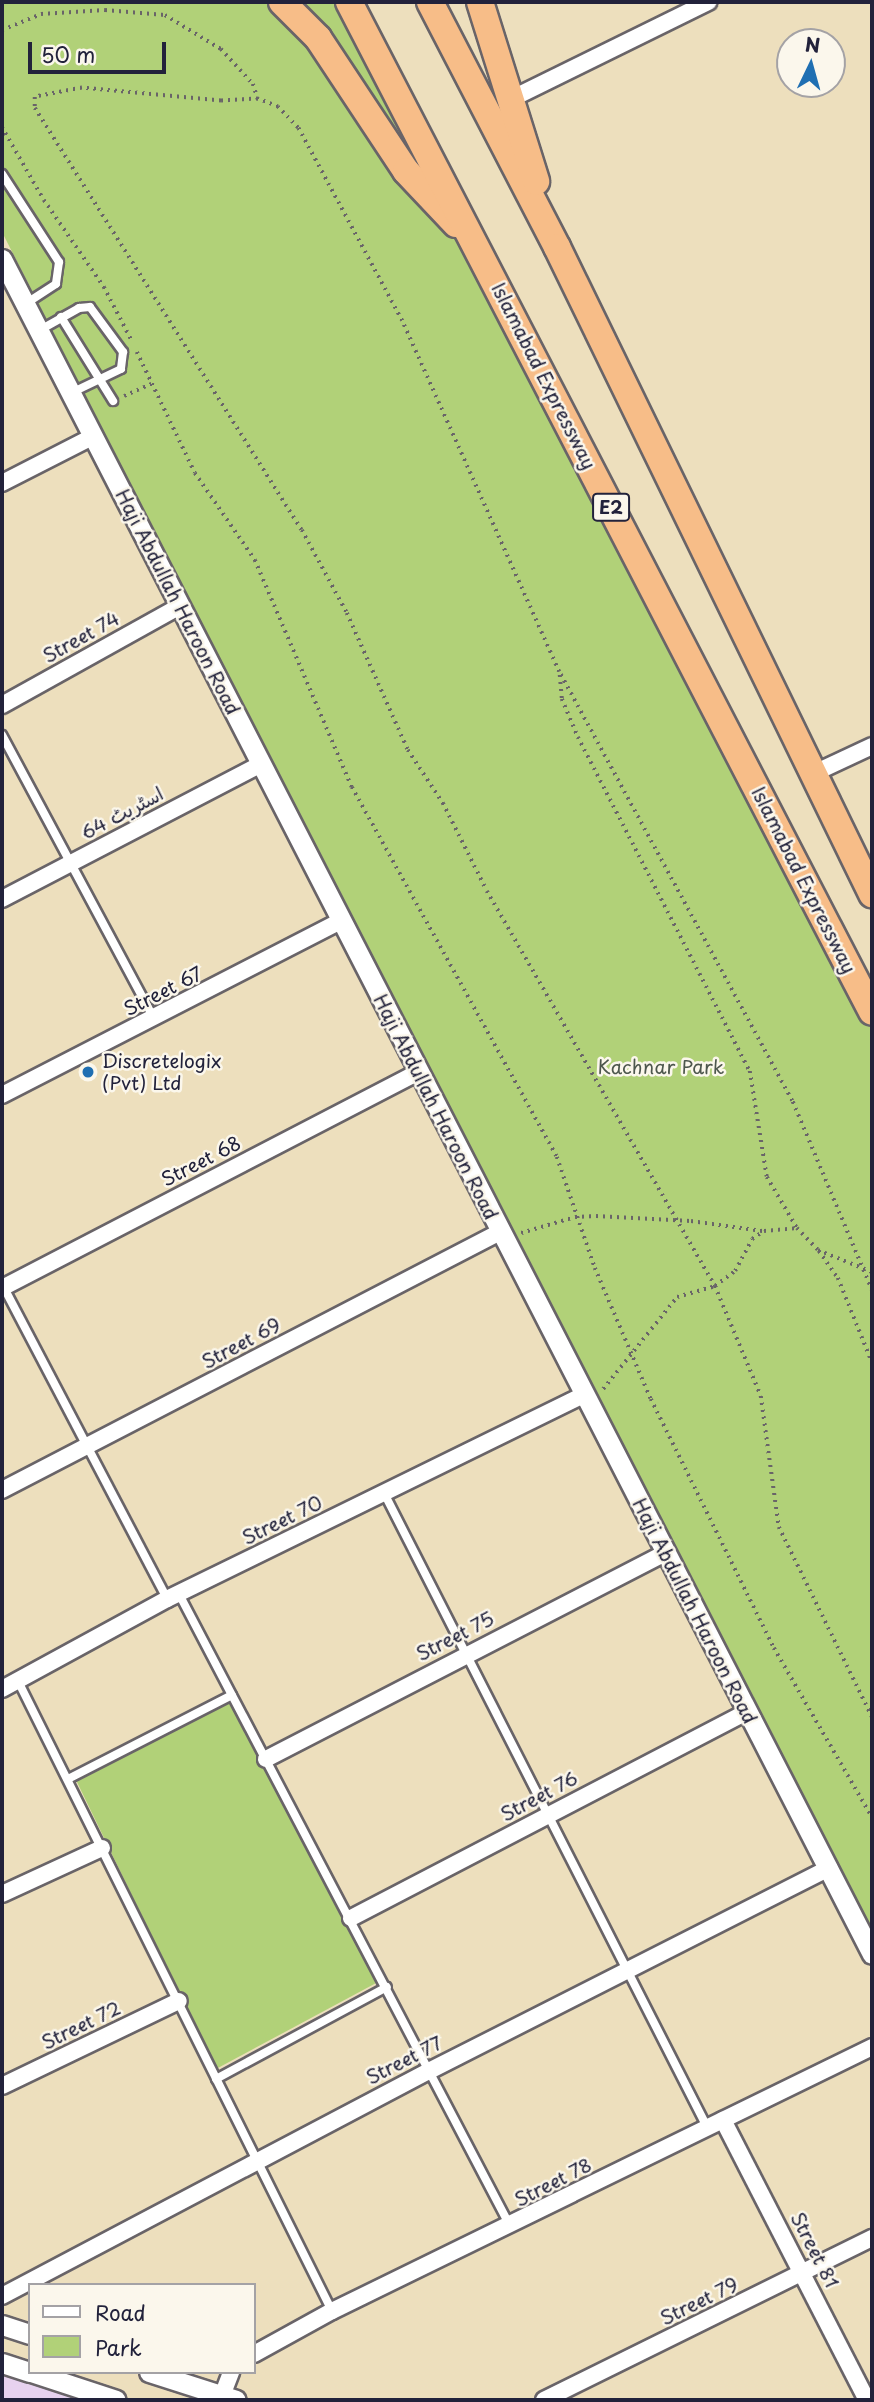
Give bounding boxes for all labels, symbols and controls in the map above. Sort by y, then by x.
scale bar [32,28,170,72]
north arrow [776,28,846,98]
text: N [804,29,821,59]
text: 50 m [41,38,95,70]
street label: Islamabad Expressway [487,279,601,473]
street label: Haji Abdullah Haroon Road [111,486,245,718]
road number: E2 [592,492,630,522]
street label: Street 74 [38,606,124,668]
street label: اسٹریٹ 64 [77,782,167,844]
street label: Islamabad Expressway [747,783,861,977]
street label: Street 67 [119,961,207,1021]
street label: Haji Abdullah Haroon Road [369,991,503,1223]
place label: Discretelogix (Pvt) Ltd [102,1050,222,1094]
park label: Kachnar Park [598,1056,724,1078]
marker: Discretelogix (Pvt) Ltd [80,1064,96,1080]
street label: Street 68 [157,1131,245,1191]
street label: Street 69 [197,1313,285,1373]
street label: Street 70 [238,1491,326,1549]
street label: Haji Abdullah Haroon Road [628,1495,762,1727]
street label: Street 75 [412,1607,498,1665]
street label: Street 76 [496,1766,582,1826]
street label: Street 72 [37,1996,125,2054]
street label: Street 77 [361,2031,447,2089]
street label: Street 78 [510,2153,596,2211]
street label: Street 81 [786,2208,844,2292]
street label: Street 79 [656,2272,742,2330]
legend [28,2283,256,2374]
text: Road [95,2296,146,2328]
text: Park [95,2331,142,2363]

